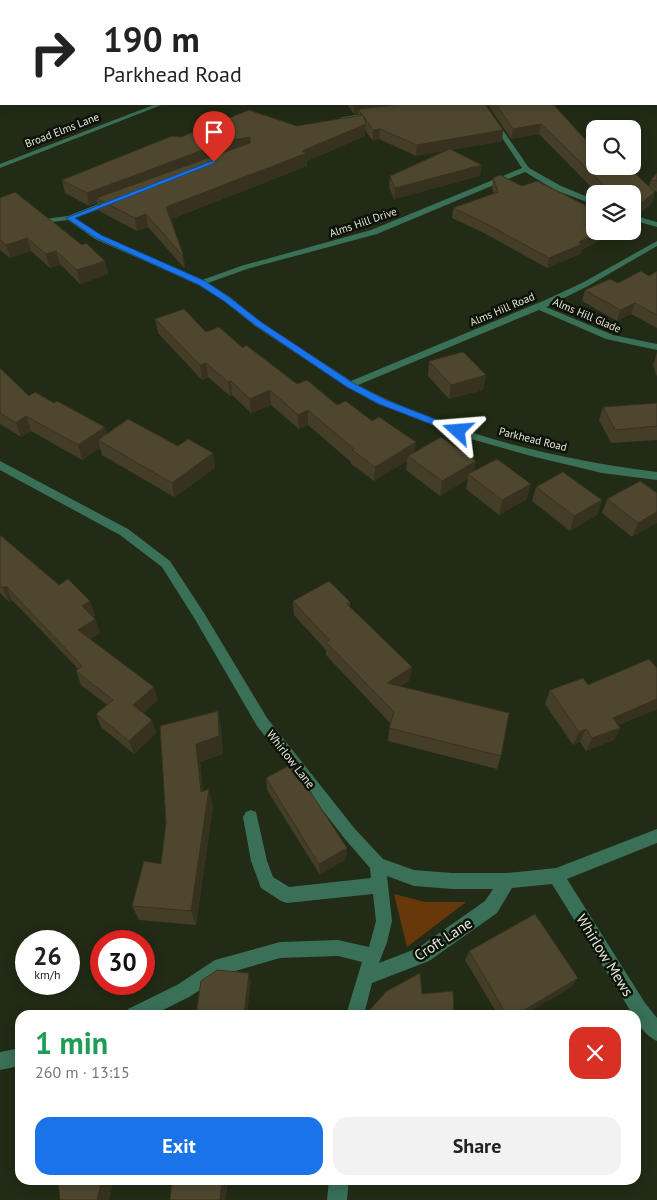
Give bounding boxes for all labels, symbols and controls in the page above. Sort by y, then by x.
text: 190 m [103,16,200,62]
icon: right [20,20,85,85]
text: Parkhead Road [103,60,242,88]
street label: Broad Elms Lane [23,109,102,151]
pin [193,111,235,162]
icon: arrive [200,118,228,146]
map controls [586,120,641,240]
button: search [586,120,641,175]
button: layers [586,185,641,240]
street label: Alms Hill Drive [327,204,399,240]
street label: Alms Hill Road [467,289,537,329]
street label: Alms Hill Glade [551,294,624,336]
position arrow [431,404,483,456]
street label: Parkhead Road [498,424,568,454]
street label: Whirlow Lane [264,727,318,791]
street label: Whirlow Mews [572,910,638,1000]
street label: Croft Lane [410,913,476,965]
speed limit sign: 30 [90,930,155,995]
text: 26 [33,940,62,972]
text: km/h [34,967,61,982]
text: 1 min [35,1023,108,1062]
button: close [569,1027,621,1079]
text: 260 m · 13:15 [35,1062,130,1082]
button: Exit [35,1117,323,1175]
button: Share [333,1117,621,1175]

